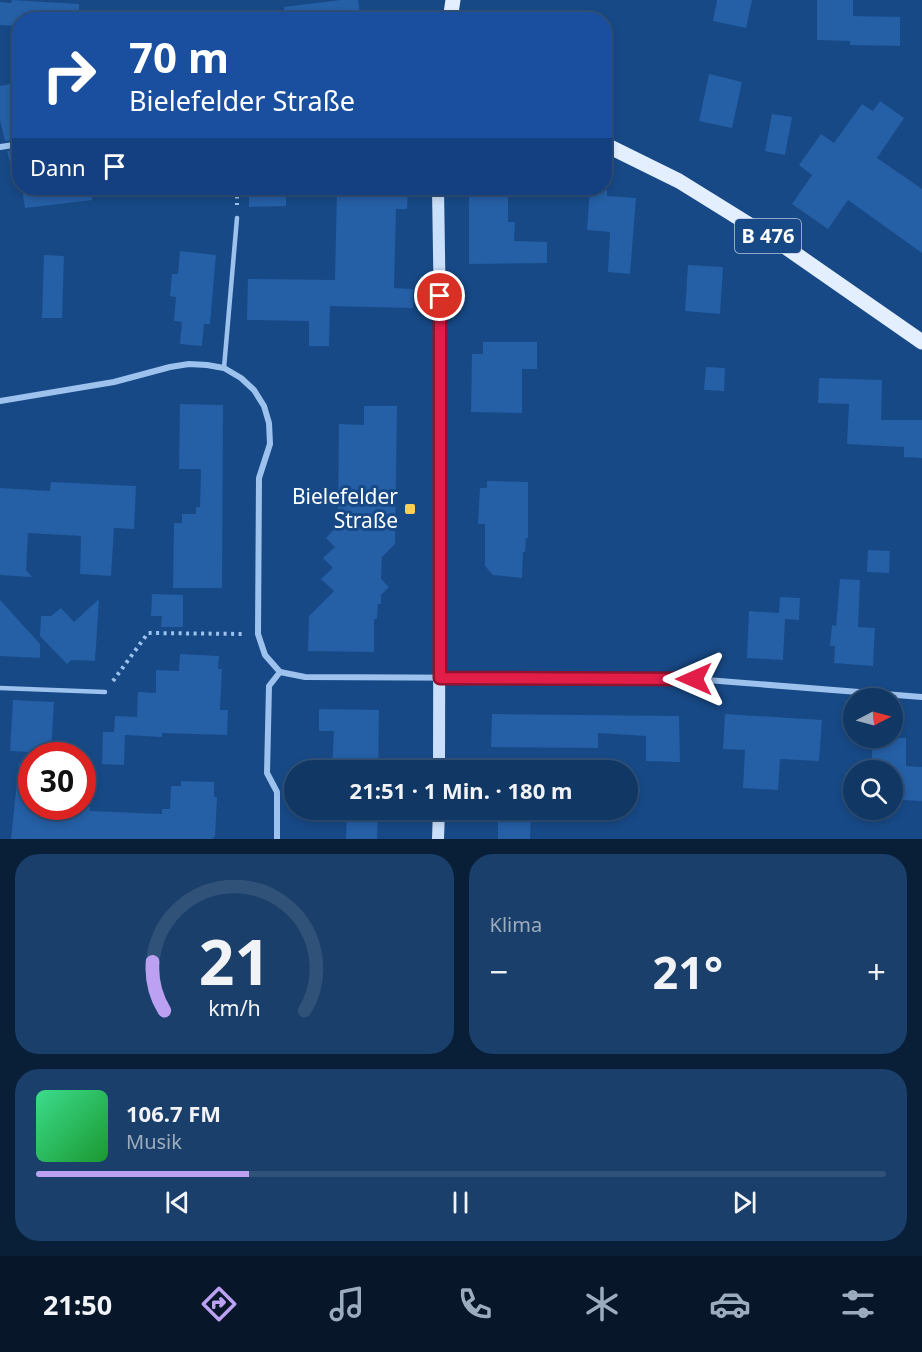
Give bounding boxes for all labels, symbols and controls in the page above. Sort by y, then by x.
text: 70 m [129,28,229,85]
icon: right [30,36,108,114]
text: Bielefelder Straße [129,82,355,119]
icon: arrive [98,150,131,183]
text: Dann [30,152,86,182]
road number: B 476 [735,219,801,253]
pin [414,270,465,321]
icon: arrive [423,279,456,312]
place label: Bielefelder Straße [292,482,398,534]
marker: Bielefelder Straße [403,502,417,516]
position arrow [662,647,726,711]
north arrow [843,688,903,748]
map controls [843,688,903,820]
speed limit sign: 30 [18,742,96,820]
button: search [843,760,903,820]
text: 21:51 · 1 Min. · 180 m [350,775,572,805]
text: Klima [490,911,542,938]
text: 21 [199,918,270,1003]
text: 21° [652,941,723,1002]
text: − [490,949,508,994]
text: + [867,949,886,994]
text: km/h [208,993,261,1022]
text: 106.7 FM [126,1098,221,1128]
text: Musik [126,1128,182,1155]
icon: previous [161,1186,194,1219]
icon: pause [444,1186,477,1219]
icon: next [728,1186,761,1219]
icon: directions [198,1283,240,1325]
icon: music [326,1283,368,1325]
icon: phone [454,1283,496,1325]
icon: climate [581,1283,623,1325]
icon: car [709,1283,751,1325]
icon: filters [837,1283,879,1325]
text: 21:50 [43,1286,112,1323]

